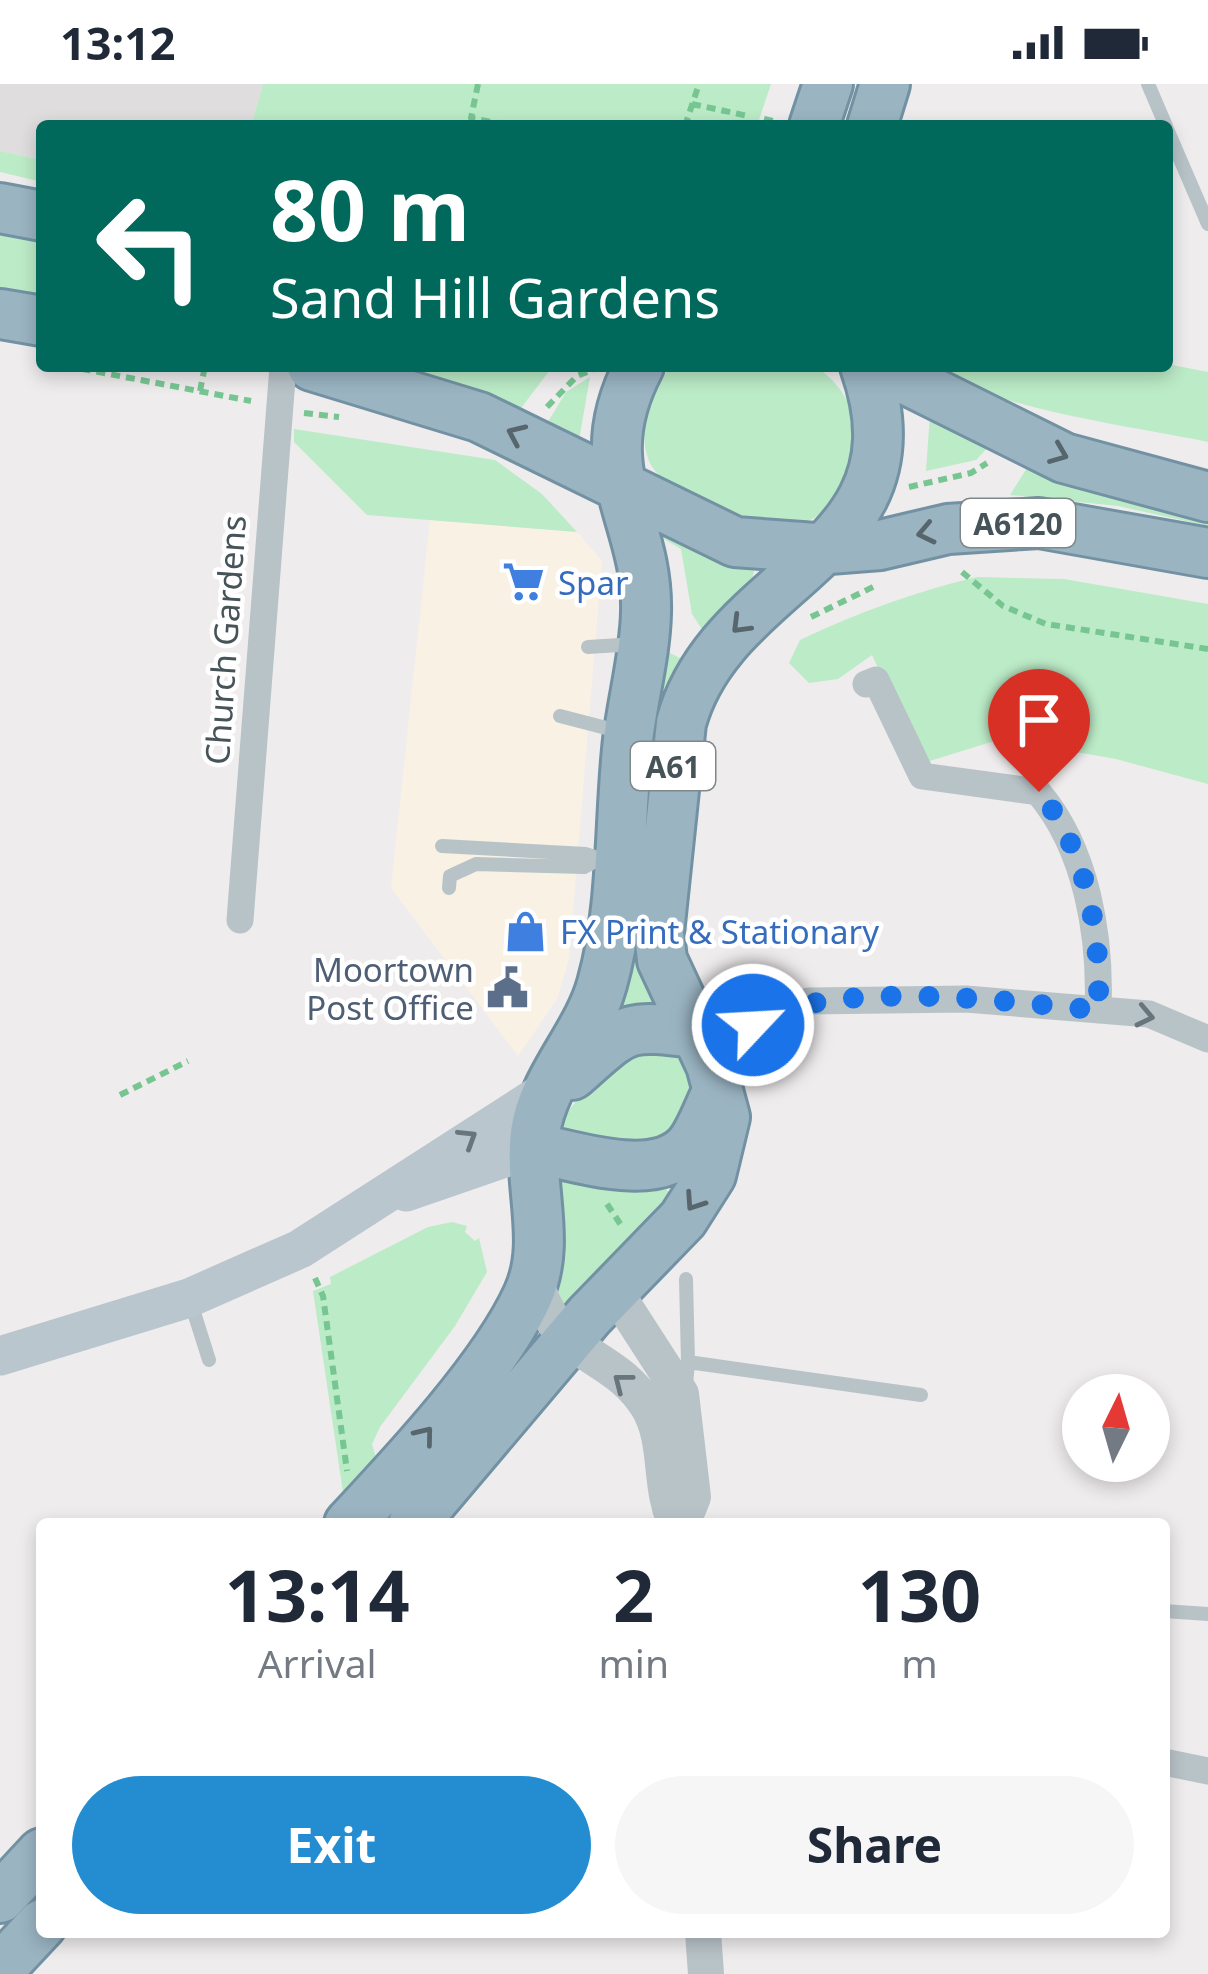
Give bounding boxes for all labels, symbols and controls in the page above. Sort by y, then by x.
text: 13:12 [60,12,176,73]
text: 80 m [270,151,470,266]
icon: left [72,168,228,324]
text: Sand Hill Gardens [270,260,720,334]
one-way arrow [507,424,528,448]
one-way arrow [1047,440,1068,465]
road number: A6120 [961,499,1075,547]
street label: Church Gardens [194,514,256,766]
one-way arrow [917,520,937,545]
supermarket icon: Spar [501,559,547,605]
place label: Spar [558,560,629,605]
one-way arrow [732,611,754,633]
pin [988,669,1090,792]
icon: arrive [1006,687,1072,753]
road number: A61 [631,742,715,790]
shop icon: FX Print & Stationary [503,908,549,954]
place label: FX Print & Stationary [560,909,879,954]
place label: Moortown Post Office [306,947,474,1030]
position arrow [690,962,816,1088]
public building icon: Moortown Post Office [485,965,531,1011]
one-way arrow [1134,1003,1154,1028]
one-way arrow [454,1130,476,1152]
one-way arrow [686,1189,708,1211]
one-way arrow [613,1374,635,1396]
north arrow [1062,1374,1170,1482]
map controls [1062,1374,1170,1482]
one-way arrow [411,1427,432,1449]
text: 13:14 [225,1545,410,1643]
text: 2 [613,1545,654,1643]
text: 130 [858,1545,981,1643]
text: Arrival [258,1636,377,1689]
text: min [598,1636,669,1689]
text: m [901,1636,938,1689]
button: Exit [72,1776,591,1914]
button: Share [615,1776,1134,1914]

